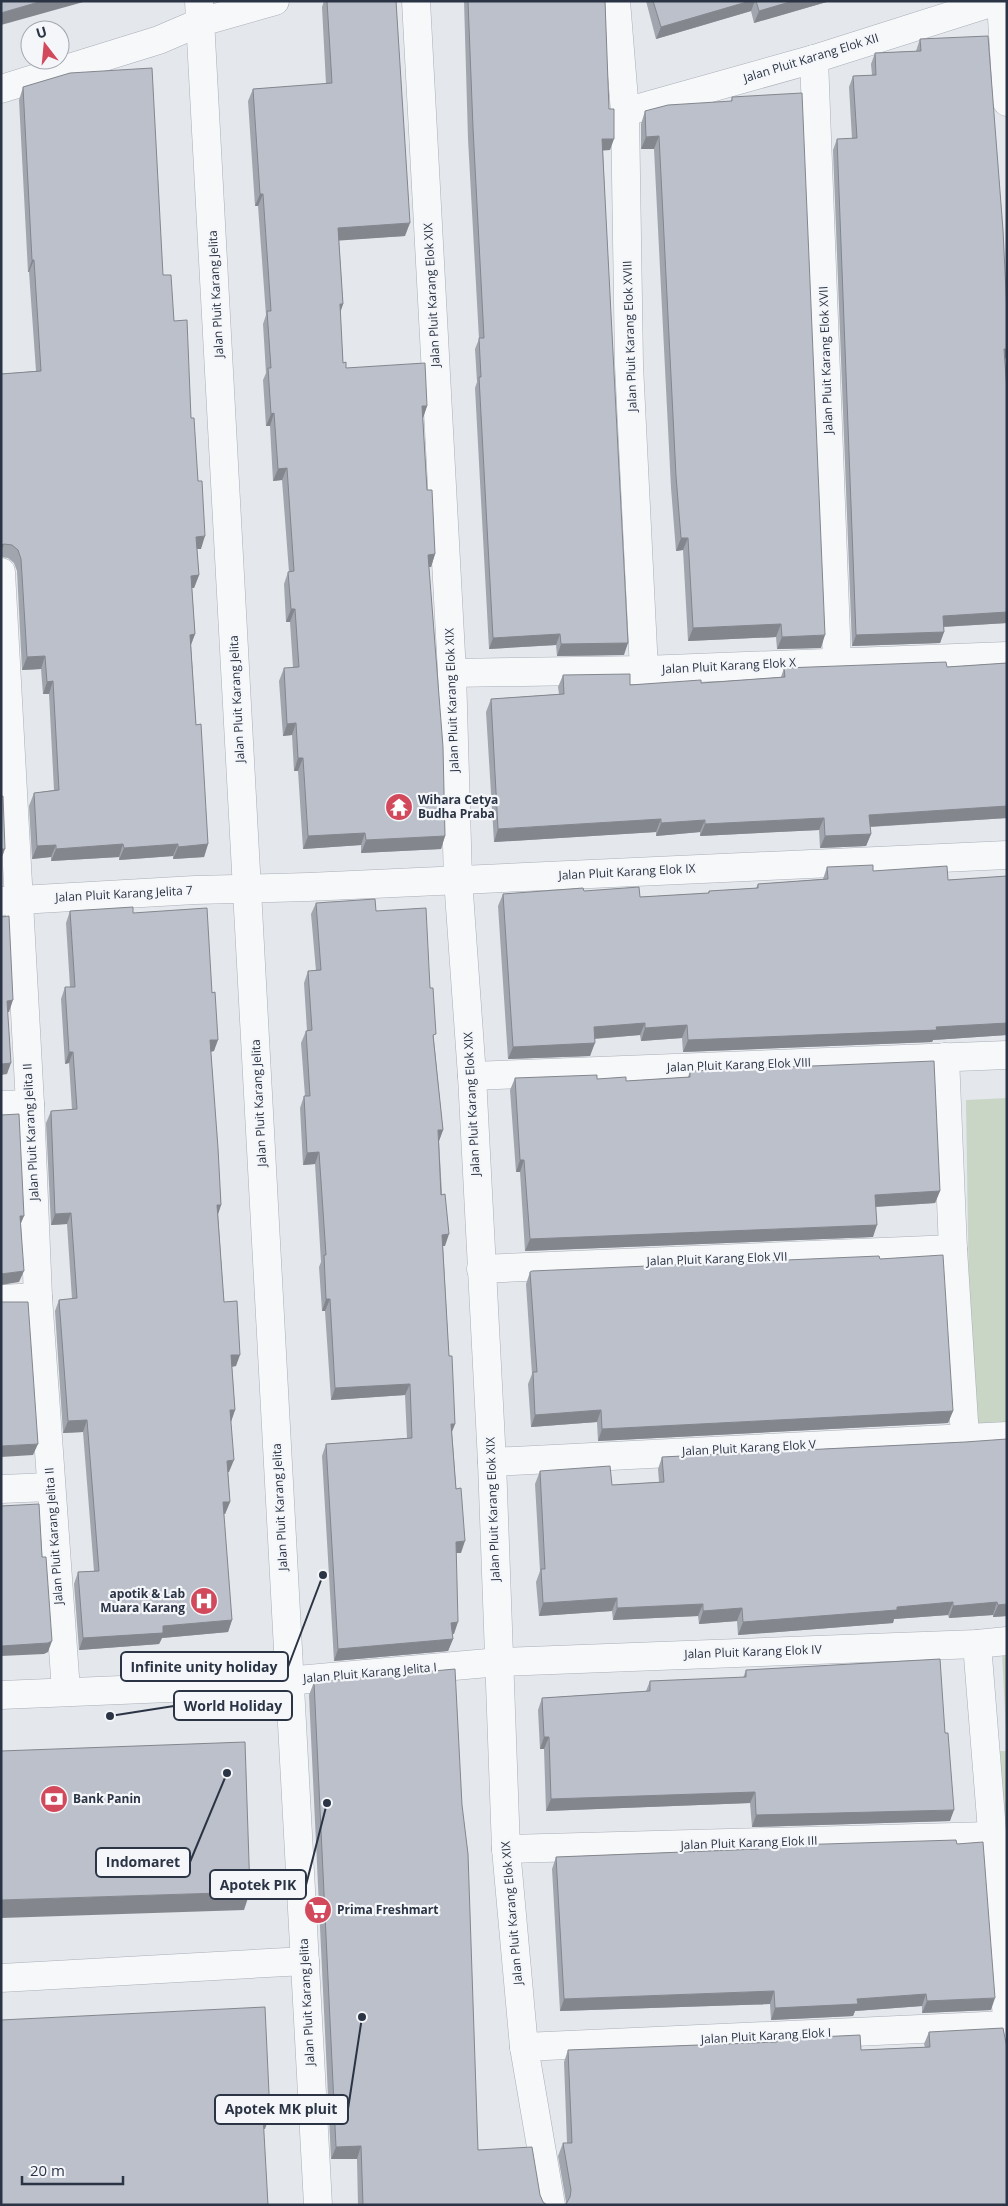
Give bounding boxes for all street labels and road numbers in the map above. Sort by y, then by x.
street label: Jalan Pluit Karang Elok XII [740,29,881,87]
street label: Jalan Pluit Karang Elok XIX [419,223,444,368]
street label: Jalan Pluit Karang Jelita [204,230,227,359]
street label: Jalan Pluit Karang Elok XVIII [618,260,641,413]
street label: Jalan Pluit Karang Elok XVII [814,286,837,435]
street label: Jalan Pluit Karang Elok XIX [440,628,463,773]
street label: Jalan Pluit Karang Jelita [225,635,248,764]
street label: Jalan Pluit Karang Elok X [661,654,796,678]
street label: Jalan Pluit Karang Elok IX [557,859,696,884]
street label: Jalan Pluit Karang Jelita 7 [54,881,193,906]
street label: Jalan Pluit Karang Elok XIX [459,1032,484,1177]
street label: Jalan Pluit Karang Jelita [247,1039,270,1168]
street label: Jalan Pluit Karang Elok VIII [666,1053,811,1076]
street label: Jalan Pluit Karang Jelita II [18,1063,43,1202]
street label: Jalan Pluit Karang Elok VII [645,1248,788,1269]
street label: Jalan Pluit Karang Elok V [681,1435,817,1460]
street label: Jalan Pluit Karang Elok XIX [481,1437,504,1582]
street label: Jalan Pluit Karang Jelita [268,1443,291,1572]
street label: Jalan Pluit Karang Jelita II [40,1467,67,1606]
street label: Jalan Pluit Karang Elok IV [683,1641,823,1662]
street label: Jalan Pluit Karang Jelita I [301,1658,437,1687]
street label: Jalan Pluit Karang Elok III [679,1832,818,1853]
street label: Jalan Pluit Karang Elok XIX [497,1840,526,1987]
street label: Jalan Pluit Karang Jelita [295,1938,318,2067]
street label: Jalan Pluit Karang Elok I [699,2024,832,2047]

